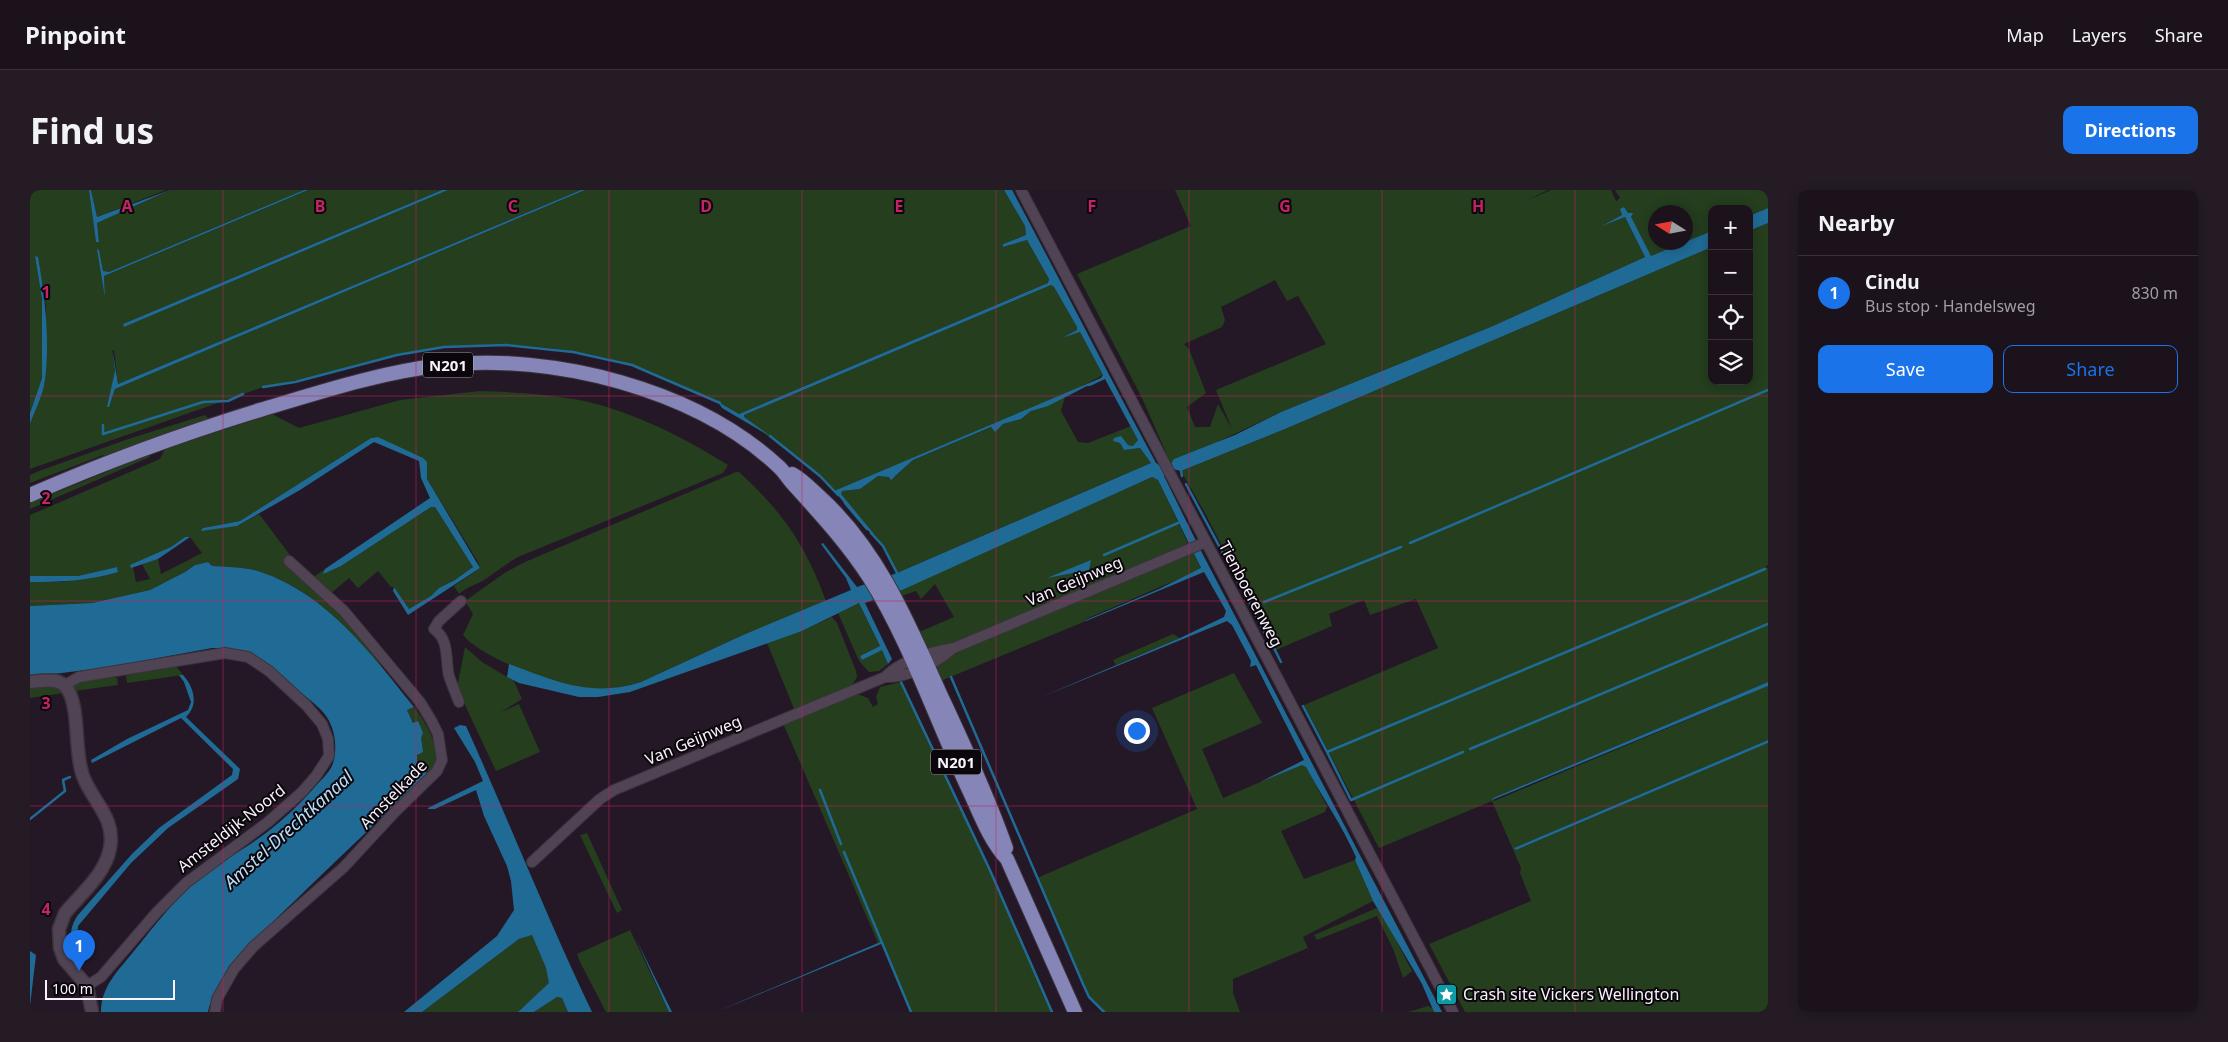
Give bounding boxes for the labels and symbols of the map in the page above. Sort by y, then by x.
text: A [121,195,133,217]
text: B [315,195,325,217]
text: C [508,195,518,217]
text: D [700,195,712,217]
text: E [895,195,904,217]
text: F [1088,195,1096,217]
text: G [1279,195,1291,217]
text: H [1472,195,1484,217]
north arrow [1648,205,1693,250]
text: 1 [41,281,51,303]
road number: N201 [423,352,473,378]
text: 2 [41,487,51,509]
street label: Tienboerenweg [1214,537,1288,651]
street label: Van Geijnweg [1022,551,1126,611]
text: 3 [41,692,51,714]
street label: Van Geijnweg [641,710,745,770]
your location [1124,718,1150,744]
road number: N201 [931,750,981,774]
street label: Amstelkade [354,755,432,833]
water label: Amstel-Drechtkanaal [217,764,358,895]
street label: Amsteldijk-Noord [173,779,289,877]
text: 4 [41,898,51,920]
pin: 1 [63,930,95,971]
scale bar [45,977,175,1000]
place icon: Crash site Vickers Wellington [1435,982,1459,1006]
place label: Crash site Vickers Wellington [1463,983,1679,1005]

